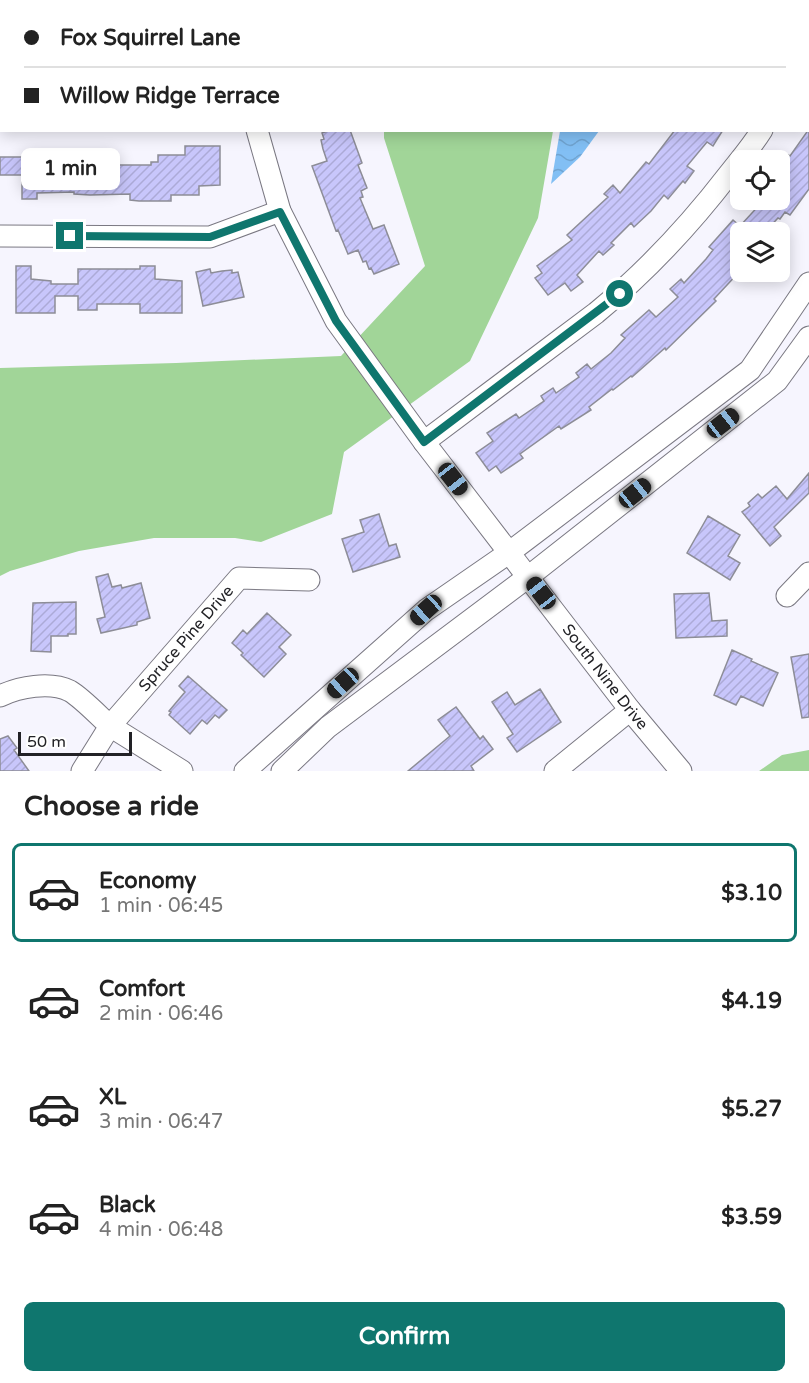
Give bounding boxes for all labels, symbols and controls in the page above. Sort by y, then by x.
text: Fox Squirrel Lane [60,25,241,51]
text: Willow Ridge Terrace [60,83,280,109]
callout: 1 min [20,149,119,191]
map controls [730,150,790,282]
button: locate [730,150,790,210]
text: 1 min [44,157,97,181]
route end [56,222,83,249]
button: layers [730,222,790,282]
route start [606,280,633,307]
car [703,405,743,441]
car [435,459,471,499]
car [615,475,655,511]
car [523,573,559,613]
street label: Spruce Pine Drive [135,581,238,696]
car [407,591,445,629]
street label: South Nine Drive [558,620,652,734]
car [324,664,362,702]
scale bar [18,729,132,756]
text: 50 m [27,732,66,752]
text: Choose a ride [24,790,199,823]
icon: car [27,866,81,920]
text: Economy [99,868,196,894]
text: $3.10 [721,880,782,906]
text: 1 min · 06:45 [99,894,223,918]
icon: car [27,974,81,1028]
text: Comfort [99,976,185,1002]
text: $4.19 [721,988,782,1014]
text: 2 min · 06:46 [99,1002,223,1026]
icon: car [27,1082,81,1136]
text: XL [99,1084,126,1110]
text: $5.27 [721,1096,782,1122]
text: 3 min · 06:47 [99,1110,223,1134]
icon: car [27,1190,81,1244]
text: Black [99,1192,156,1218]
text: $3.59 [721,1204,782,1230]
text: 4 min · 06:48 [99,1218,223,1242]
button: Confirm [24,1302,785,1371]

